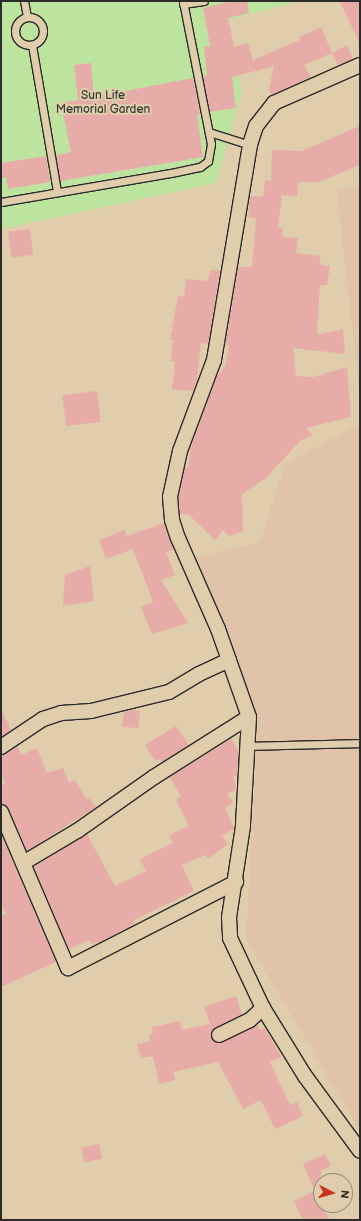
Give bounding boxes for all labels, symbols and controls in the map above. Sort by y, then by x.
park label: Sun Life Memorial Garden [56,89,150,117]
north arrow [313,1173,353,1213]
text: N [338,1189,351,1199]

